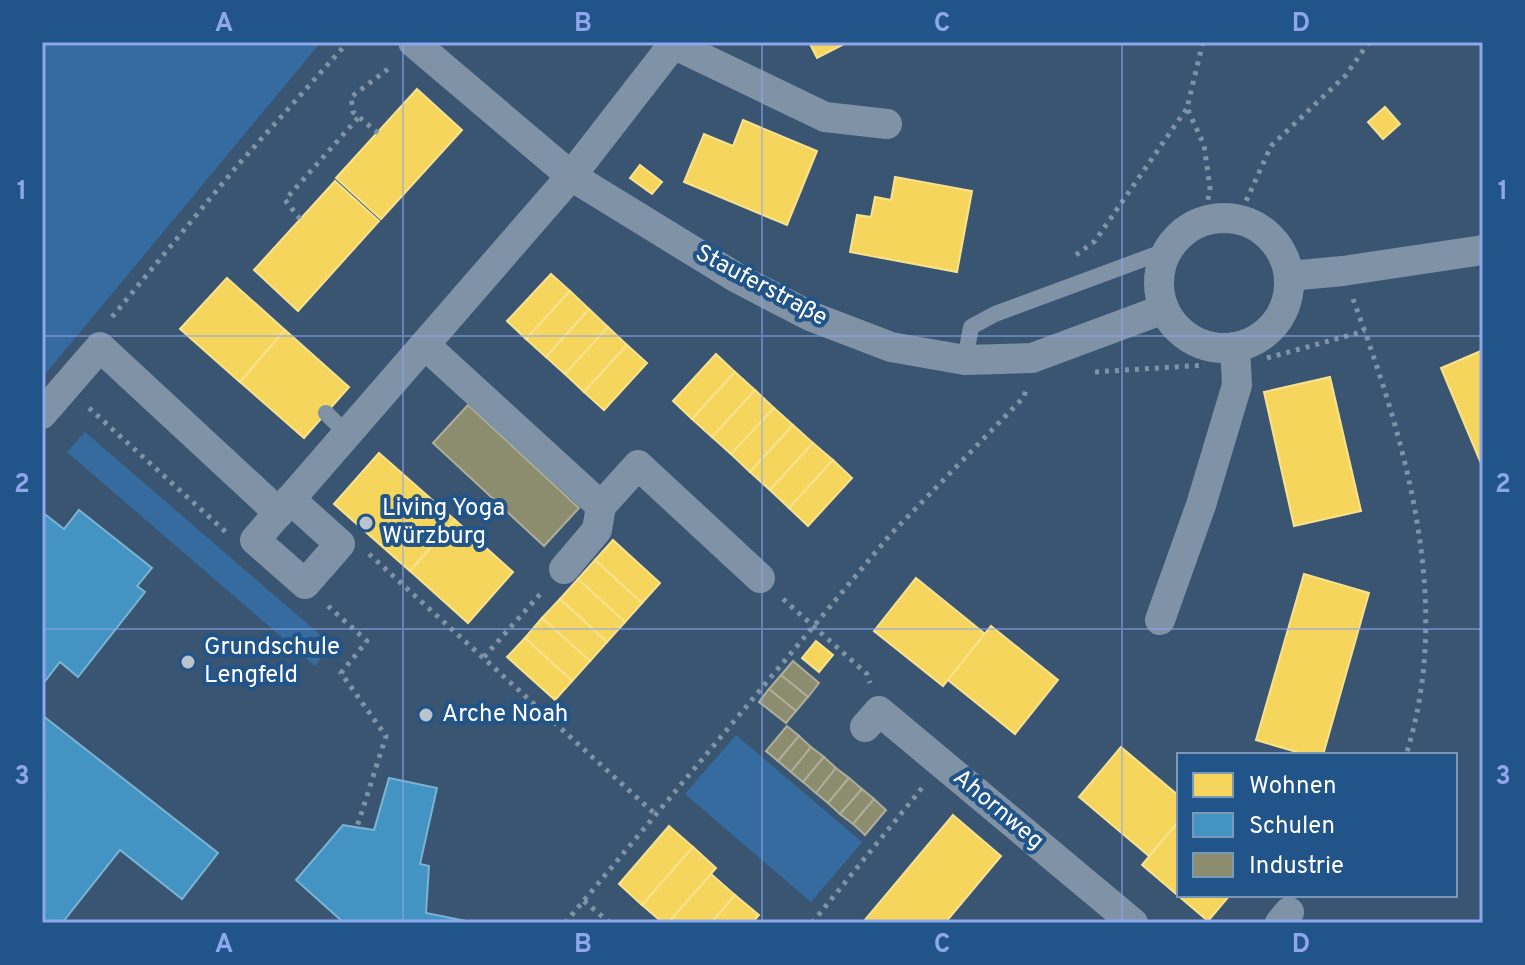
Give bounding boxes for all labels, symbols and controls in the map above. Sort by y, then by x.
text: A [215,8,233,41]
text: B [574,8,592,41]
text: C [934,8,950,41]
text: D [1292,8,1310,41]
text: 1 [17,176,27,209]
text: 1 [1498,176,1508,209]
street label: Stauferstraße [690,239,832,333]
text: 2 [14,469,30,502]
text: 2 [1495,469,1511,502]
place label: Living Yoga Würzburg [382,494,505,552]
marker: Living Yoga Würzburg [357,514,375,532]
place label: Grundschule Lengfeld [204,633,340,691]
marker: Grundschule Lengfeld [179,653,197,671]
place label: Arche Noah [442,700,568,730]
marker: Arche Noah [417,706,435,724]
legend [1177,753,1457,897]
text: 3 [14,761,30,794]
text: 3 [1495,761,1511,794]
street label: Ahornweg [946,763,1050,857]
text: Wohnen [1249,772,1336,802]
text: Schulen [1249,812,1335,842]
text: Industrie [1249,852,1344,882]
text: A [215,929,233,962]
text: B [574,929,592,962]
text: C [934,929,950,962]
text: D [1292,929,1310,962]

